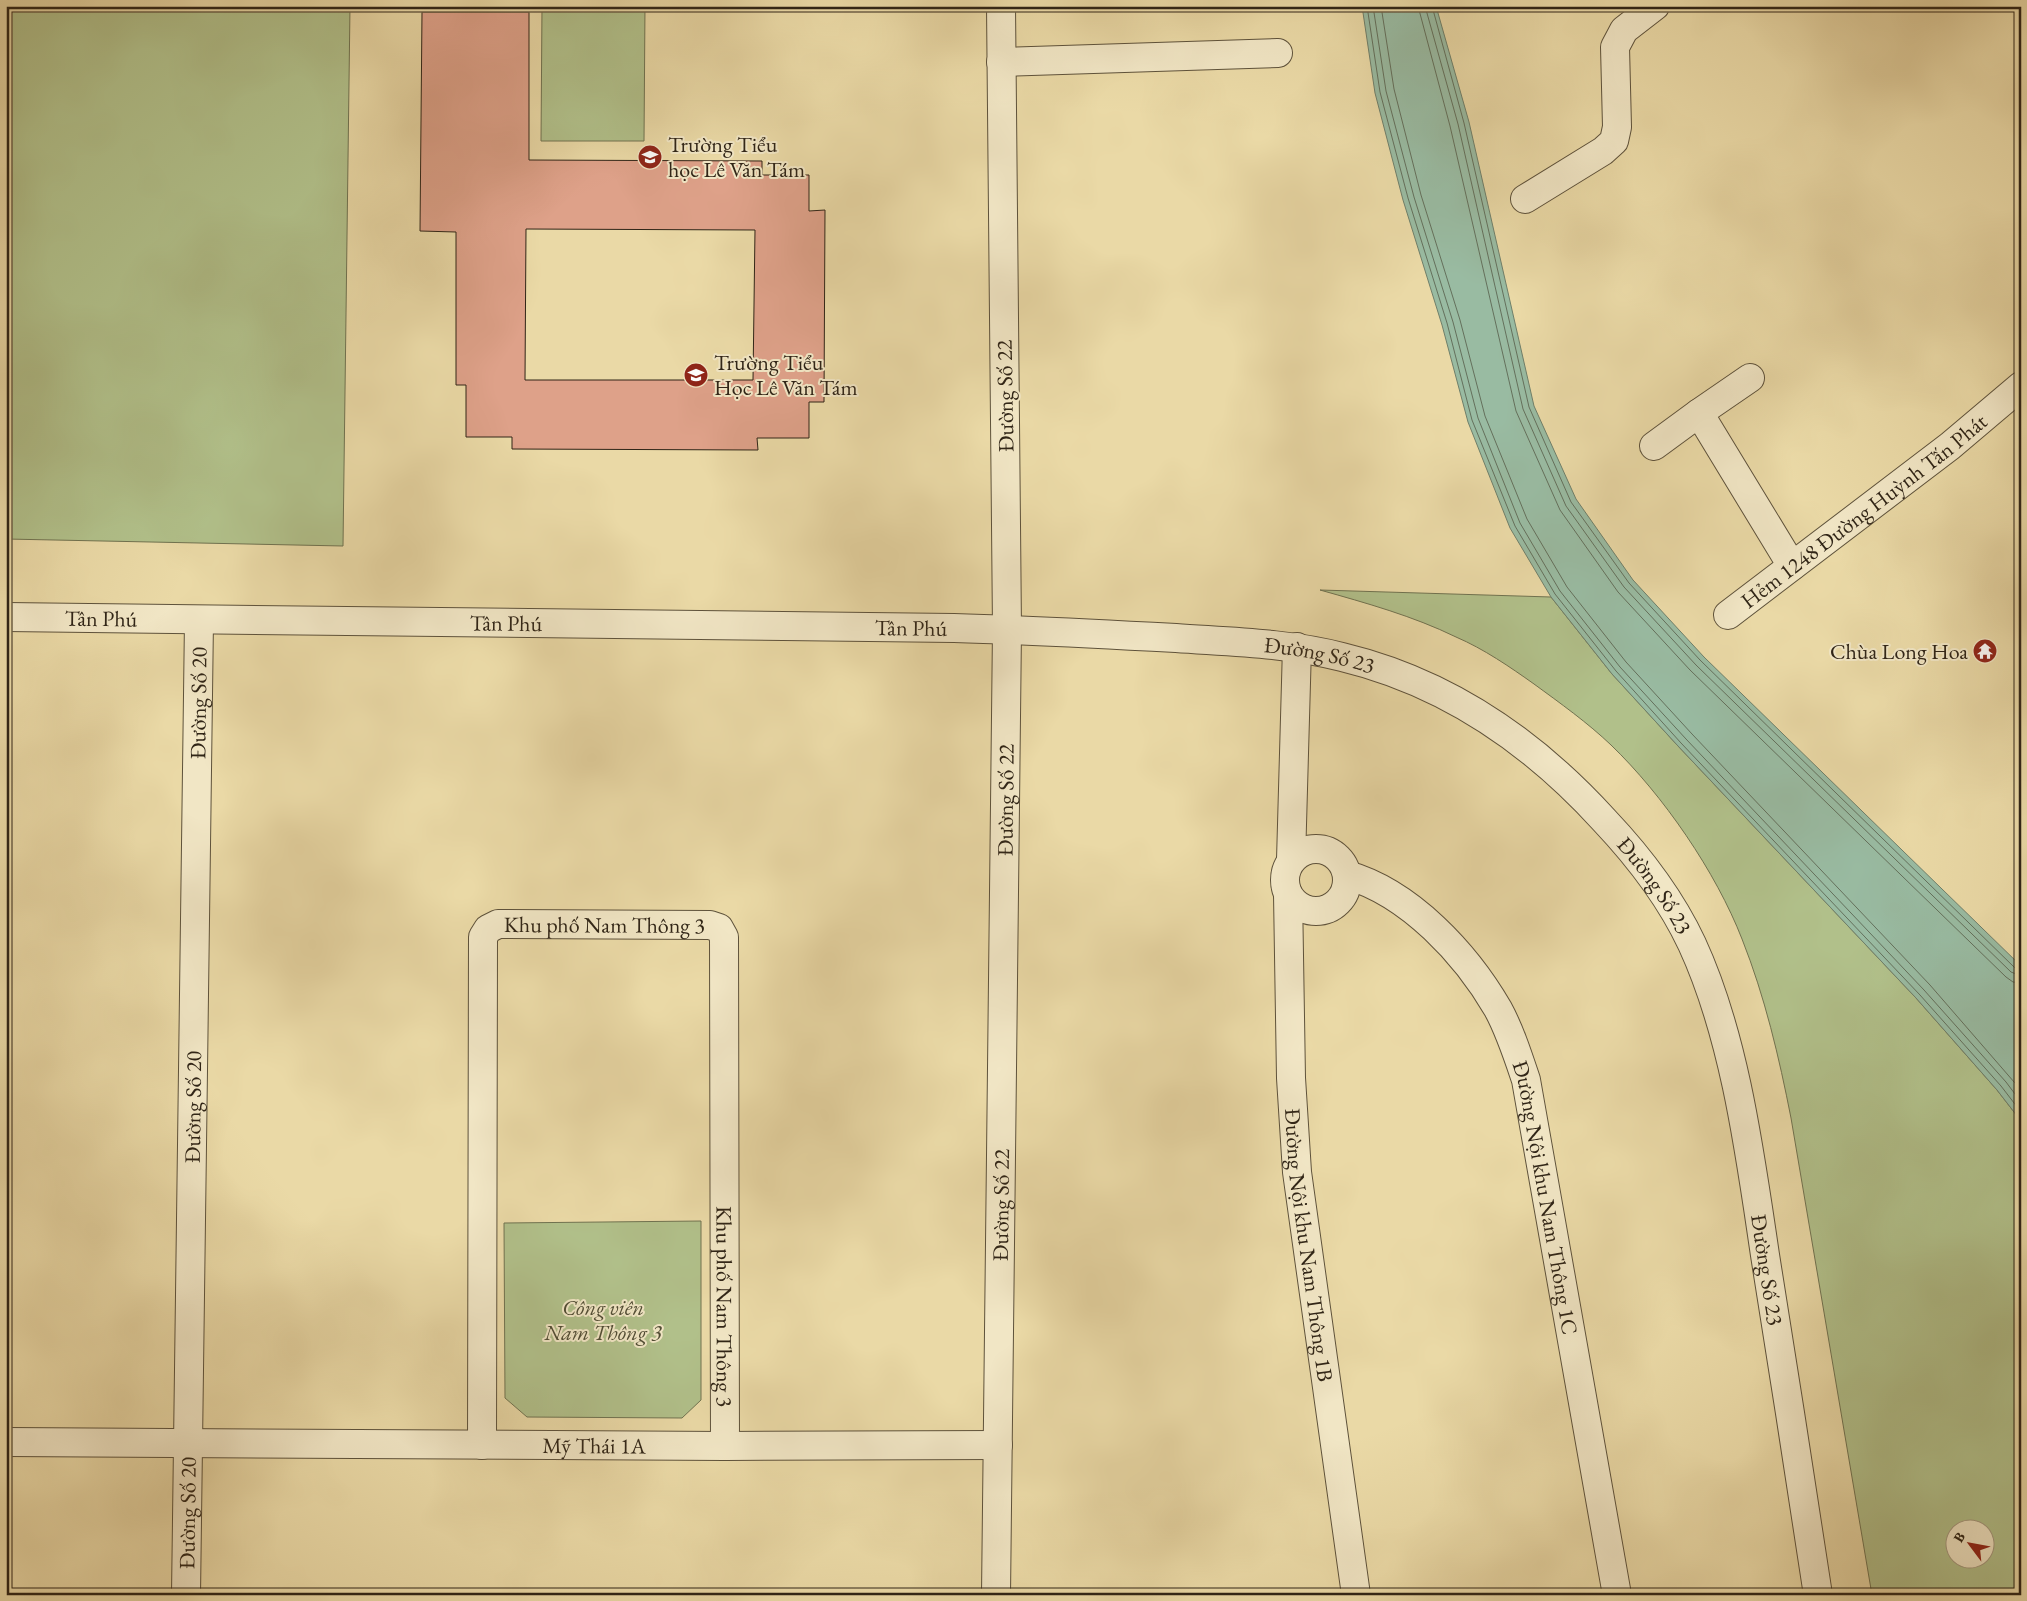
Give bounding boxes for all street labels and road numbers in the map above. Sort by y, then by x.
street label: Đường Số 22 [990,339,1020,452]
street label: Hẻm 1248 Đường Huỳnh Tấn Phát [1735,407,1993,615]
street label: Tân Phú [65,603,138,633]
street label: Tân Phú [470,608,543,638]
street label: Tân Phú [875,613,948,642]
street label: Đường Số 23 [1263,630,1379,680]
street label: Đường Số 20 [183,646,213,759]
street label: Đường Số 22 [990,743,1020,856]
street label: Đường Số 23 [1611,830,1699,939]
street label: Khu phố Nam Thông 3 [504,910,705,939]
street label: Đường Số 20 [177,1050,208,1163]
street label: Đường Nội khu Nam Thông 1C [1506,1057,1585,1337]
street label: Đường Nội khu Nam Thông 1B [1278,1107,1341,1384]
street label: Đường Số 22 [985,1148,1016,1261]
street label: Khu phố Nam Thông 3 [710,1206,739,1407]
street label: Đường Số 23 [1745,1212,1790,1327]
street label: Mỹ Thái 1A [542,1430,647,1460]
street label: Đường Số 20 [172,1456,202,1569]

